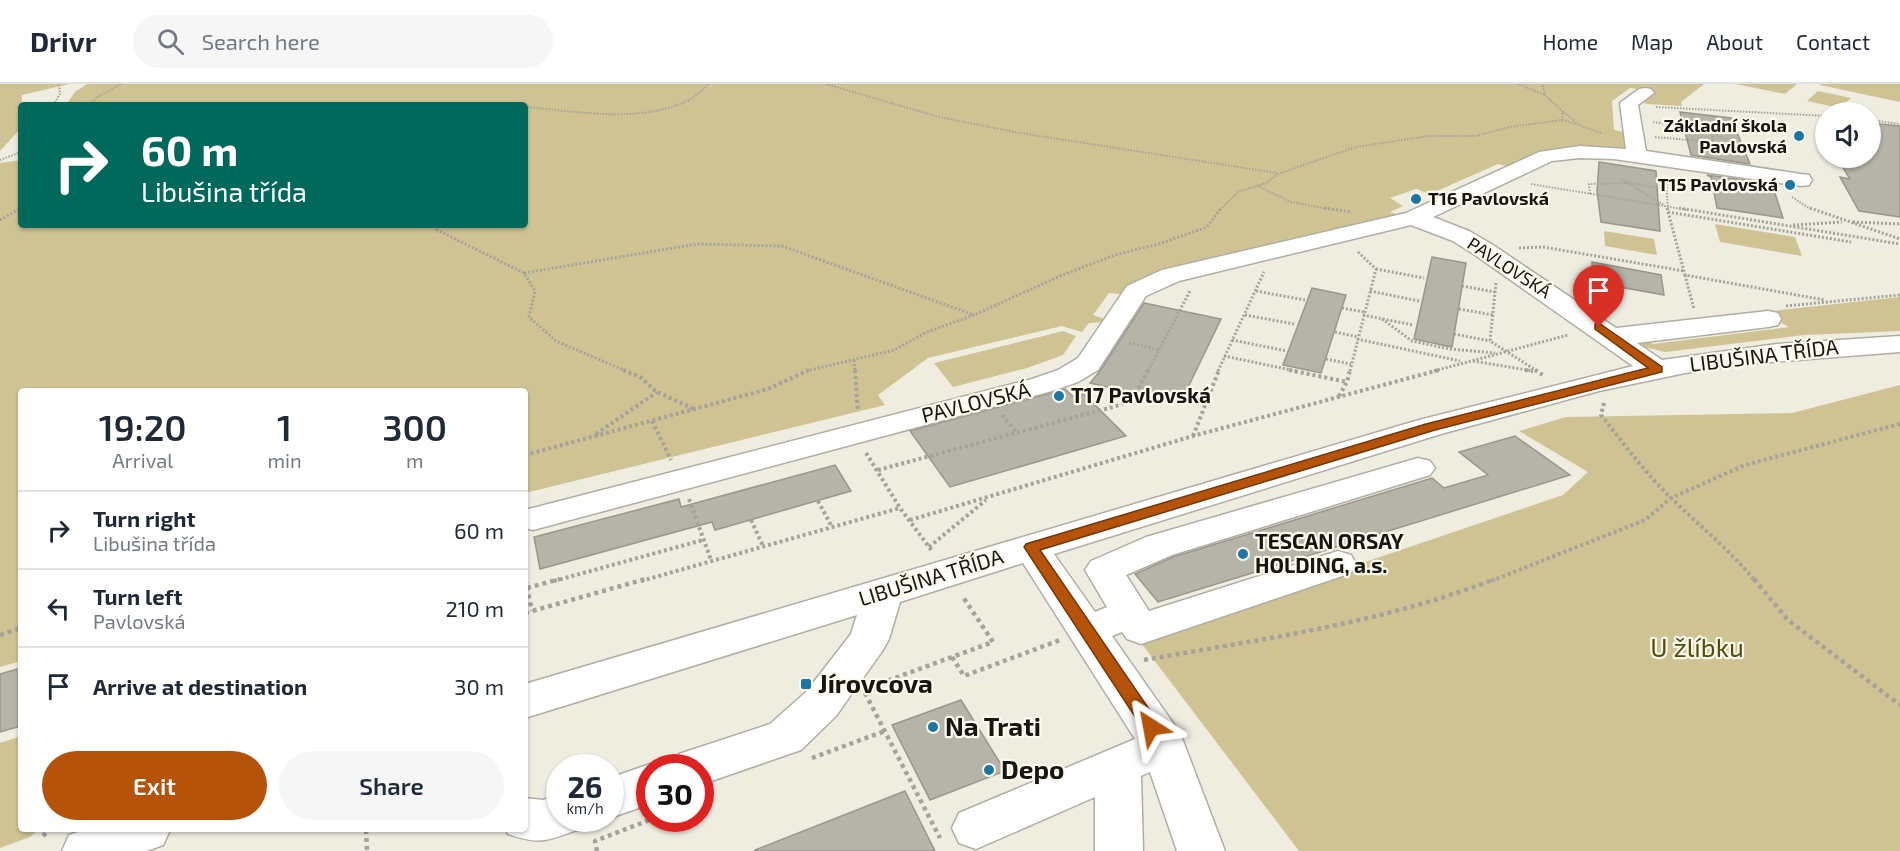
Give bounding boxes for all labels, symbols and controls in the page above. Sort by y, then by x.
search box [133,14,553,68]
text: Drivr [30,24,97,58]
icon: search [154,25,187,58]
text: Search here [202,28,320,54]
text: Home [1542,29,1598,54]
text: Map [1631,29,1673,54]
text: About [1706,29,1763,54]
text: Contact [1796,29,1870,54]
map controls [1815,102,1881,168]
button: sound [1815,102,1881,168]
place label: Základní škola Pavlovská [1663,114,1787,157]
text: 60 m [141,124,238,174]
icon: right [42,126,120,204]
marker: Základní škola Pavlovská [1792,129,1806,143]
place label: T15 Pavlovská [1658,173,1778,195]
text: Libušina třída [141,175,307,207]
marker: T15 Pavlovská [1783,178,1797,192]
place label: T16 Pavlovská [1428,187,1549,209]
marker: T16 Pavlovská [1409,192,1423,206]
street label: PAVLOVSKÁ [1464,232,1556,303]
pin [1573,265,1624,327]
icon: arrive [1582,274,1615,307]
street label: LIBUŠINA TŘÍDA [1688,333,1840,376]
street label: PAVLOVSKÁ [919,376,1033,427]
place label: T17 Pavlovská [1071,382,1211,407]
marker: T17 Pavlovská [1052,389,1066,403]
text: 19:20 [99,405,187,448]
text: 1 [277,405,292,448]
text: 300 [382,405,447,448]
text: Arrival [112,448,173,472]
text: min [267,448,302,472]
text: m [406,448,424,472]
text: Turn right [93,505,195,531]
icon: right [42,514,75,547]
text: 60 m [454,517,504,543]
place label: TESCAN ORSAY HOLDING, a.s. [1255,528,1404,577]
text: Libušina třída [93,531,216,555]
street label: LIBUŠINA TŘÍDA [855,543,1006,610]
marker: TESCAN ORSAY HOLDING, a.s. [1236,547,1250,561]
text: Turn left [93,583,182,609]
icon: left [42,592,75,625]
text: 210 m [445,595,504,621]
text: Pavlovská [93,609,185,633]
park label: U žlíbku [1650,631,1744,662]
place label: Jírovcova [818,667,933,698]
icon: arrive [42,670,75,703]
text: Arrive at destination [93,673,307,699]
text: 30 m [454,673,504,699]
marker: Jírovcova [799,677,813,691]
position arrow [1119,695,1183,759]
place label: Na Trati [945,710,1041,741]
marker: Na Trati [926,720,940,734]
button: Exit [42,751,267,820]
button: Share [279,751,504,820]
place label: Depo [1001,753,1064,784]
speed limit sign: 30 [636,754,714,832]
marker: Depo [982,763,996,777]
text: 26 [567,768,603,804]
text: km/h [566,799,604,817]

